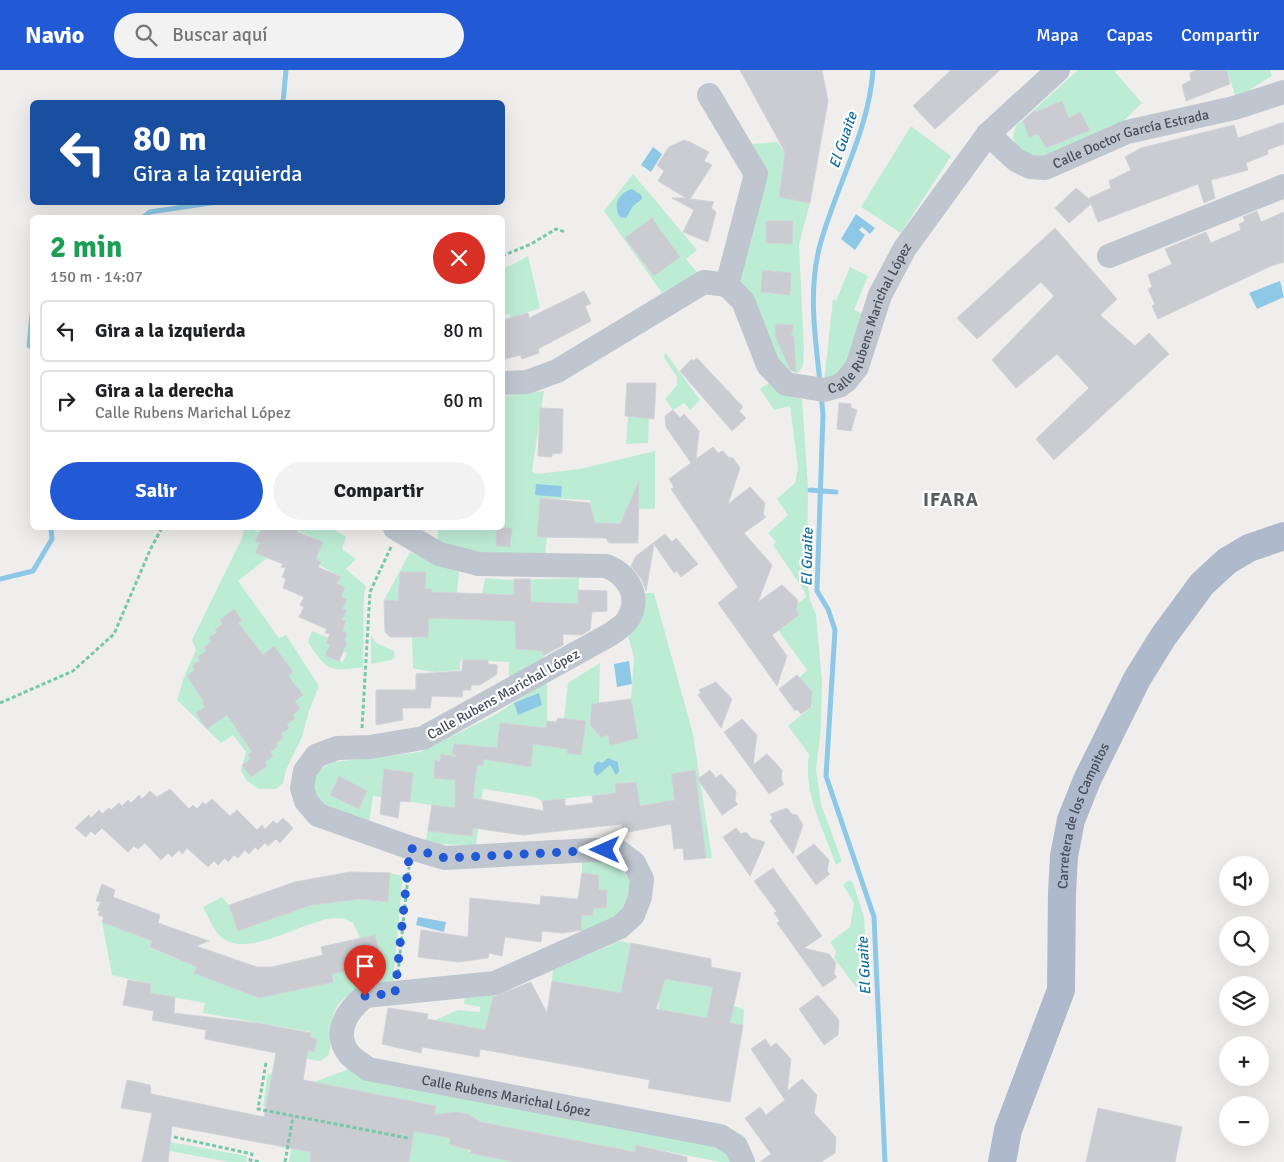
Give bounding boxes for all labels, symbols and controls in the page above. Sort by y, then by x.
search box [114,13,464,58]
text: Navio [25,20,84,50]
icon: search [132,21,160,49]
text: Buscar aquí [172,23,267,47]
text: Mapa [1036,24,1079,46]
text: Capas [1107,24,1153,46]
text: Compartir [1181,24,1259,46]
street label: Calle Doctor García Estrada [1050,106,1211,173]
water label: El Guaite [825,108,861,170]
text: 80 m [133,117,207,160]
icon: left [50,120,115,185]
text: Gira a la izquierda [133,160,302,187]
text: 2 min [50,229,122,266]
button: close [433,232,485,284]
street label: Calle Rubens Marichal López [826,239,915,398]
text: 150 m · 14:07 [50,267,143,287]
icon: left [52,317,80,345]
text: Gira a la izquierda [95,319,245,343]
text: 80 m [443,319,483,343]
text: Gira a la derecha [95,379,234,403]
icon: right [52,387,80,415]
text: 60 m [443,389,483,413]
text: Calle Rubens Marichal López [95,403,291,423]
button: Salir [50,462,263,520]
button: Compartir [273,462,485,520]
district label: IFARA [923,488,979,512]
water label: El Guaite [797,526,817,586]
street label: Calle Rubens Marichal López [424,645,582,743]
street label: Carretera de los Campitos [1054,740,1113,890]
position arrow [578,823,630,875]
map controls [1219,856,1269,1146]
button: sound [1219,856,1269,906]
button: search [1219,916,1269,966]
water label: El Guaite [853,935,875,996]
pin [344,945,386,996]
icon: arrive [351,952,379,980]
button: layers [1219,976,1269,1026]
button: + [1219,1036,1269,1086]
street label: Calle Rubens Marichal López [420,1071,592,1120]
button: − [1219,1096,1269,1146]

